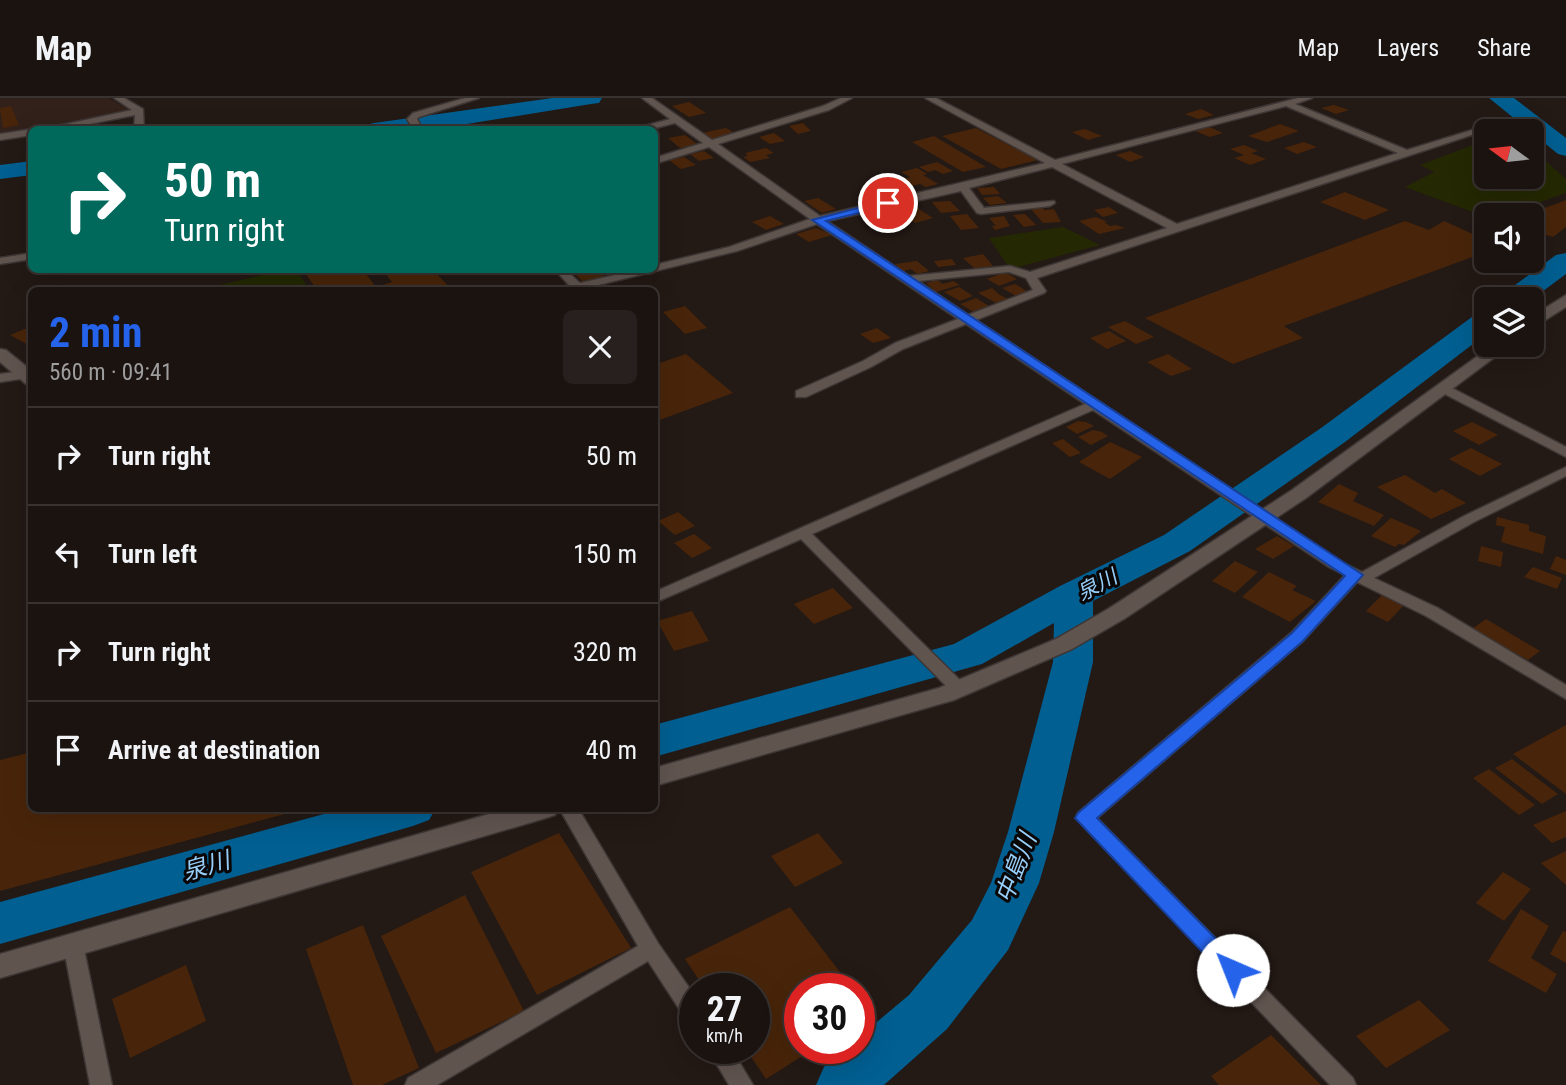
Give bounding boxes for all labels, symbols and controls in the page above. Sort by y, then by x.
text: Map [35,29,92,68]
text: Map [1298,34,1339,62]
text: Layers [1377,34,1439,62]
text: Share [1477,34,1531,62]
north arrow [1474,119,1544,189]
map controls [1474,119,1544,357]
text: 50 m [164,152,261,209]
icon: right [49,154,140,245]
pin [858,173,918,233]
icon: arrive [869,184,907,222]
button: sound [1474,203,1544,273]
text: Turn right [164,211,285,249]
button: layers [1474,287,1544,357]
text: 2 min [49,308,142,357]
button: close [563,310,637,384]
text: 560 m · 09:41 [49,359,173,386]
icon: right [49,437,87,475]
text: Turn right [108,441,210,471]
text: 50 m [586,441,637,471]
icon: left [49,535,87,573]
text: Turn left [108,539,197,569]
text: 150 m [573,539,637,569]
water label: 泉川 [1073,564,1123,605]
icon: right [49,633,87,671]
text: Turn right [108,637,210,667]
text: 320 m [573,637,637,667]
icon: arrive [49,731,87,769]
text: Arrive at destination [108,735,320,765]
text: 40 m [586,735,637,765]
water label: 中島川 [990,827,1043,907]
water label: 泉川 [179,845,236,886]
position arrow [1196,933,1270,1007]
speed limit sign: 30 [784,973,875,1064]
text: 27 [707,989,742,1030]
text: km/h [706,1025,743,1046]

